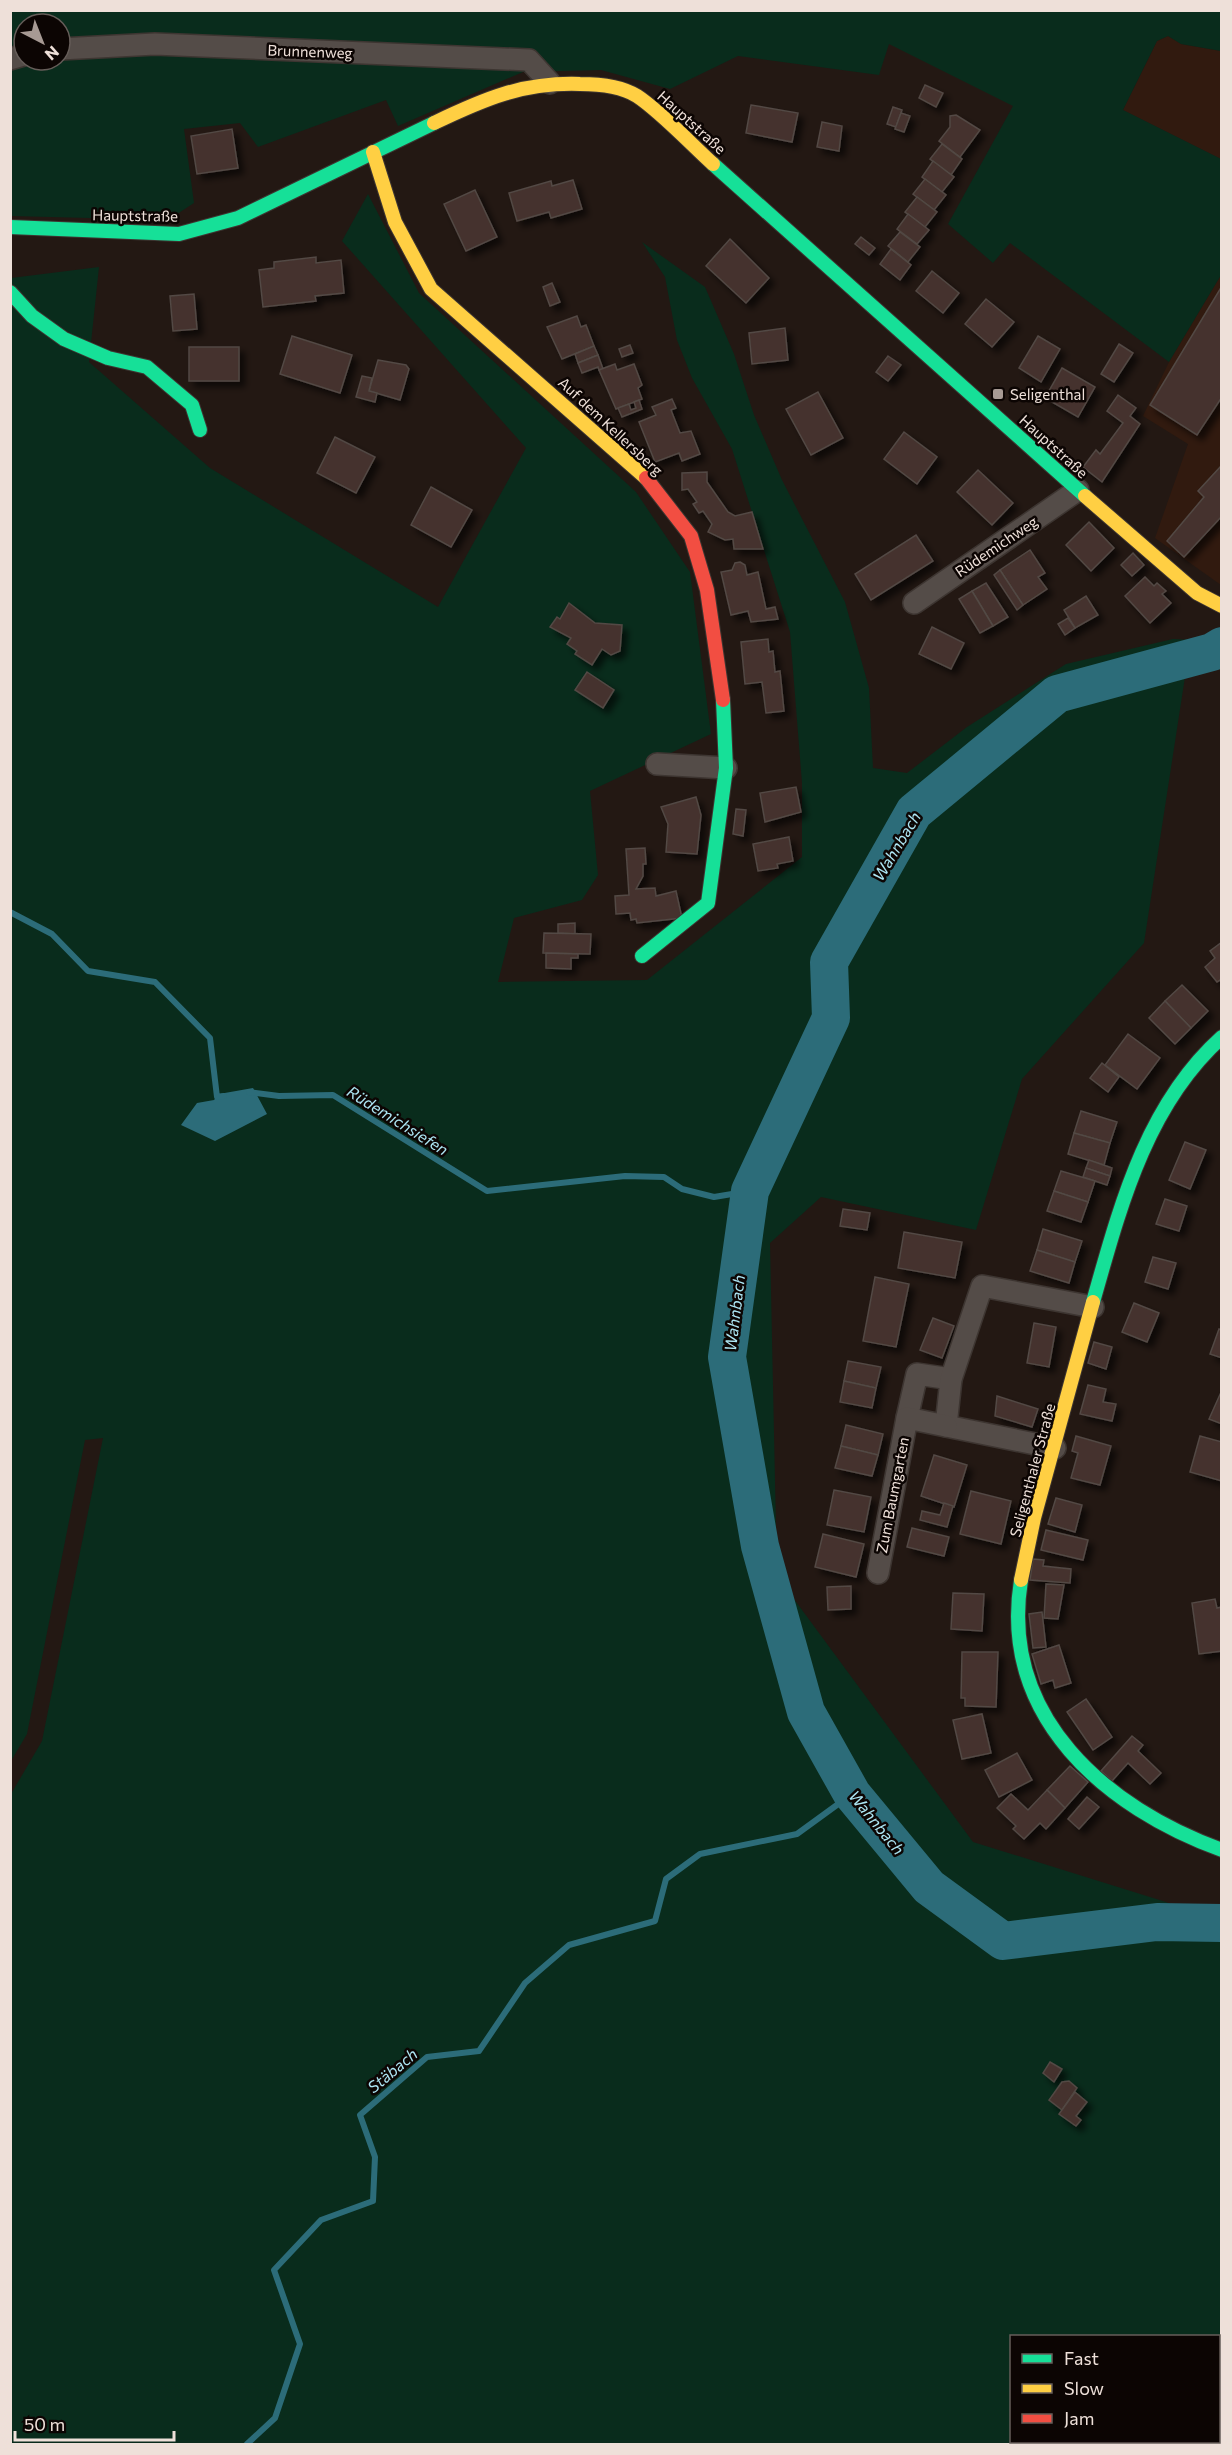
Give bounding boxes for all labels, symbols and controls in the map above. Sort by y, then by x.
north arrow [12,12,72,72]
street label: Brunnenweg [267,41,353,61]
text: N [42,42,63,65]
street label: Hauptstraße [654,87,730,158]
street label: Hauptstraße [92,205,178,225]
street label: Auf dem Kellersberg [555,373,667,479]
place label: Seligenthal [1010,385,1085,403]
marker: Seligenthal [991,387,1005,401]
street label: Hauptstraße [1016,411,1092,482]
street label: Rüdemichweg [951,512,1041,580]
water label: Wahnbach [868,808,924,884]
water label: Rüdemichsiefen [344,1081,452,1159]
water label: Wahnbach [720,1274,748,1352]
street label: Seligenthaler Straße [1006,1401,1059,1539]
street label: Zum Baumgarten [872,1435,912,1555]
water label: Wahnbach [845,1786,909,1858]
water label: Stäbach [363,2044,421,2096]
legend [1010,2335,1220,2443]
text: Fast [1064,2347,1099,2369]
text: Slow [1064,2377,1104,2399]
scale bar [15,2404,174,2442]
text: Jam [1064,2407,1094,2429]
text: 50 m [24,2413,65,2435]

